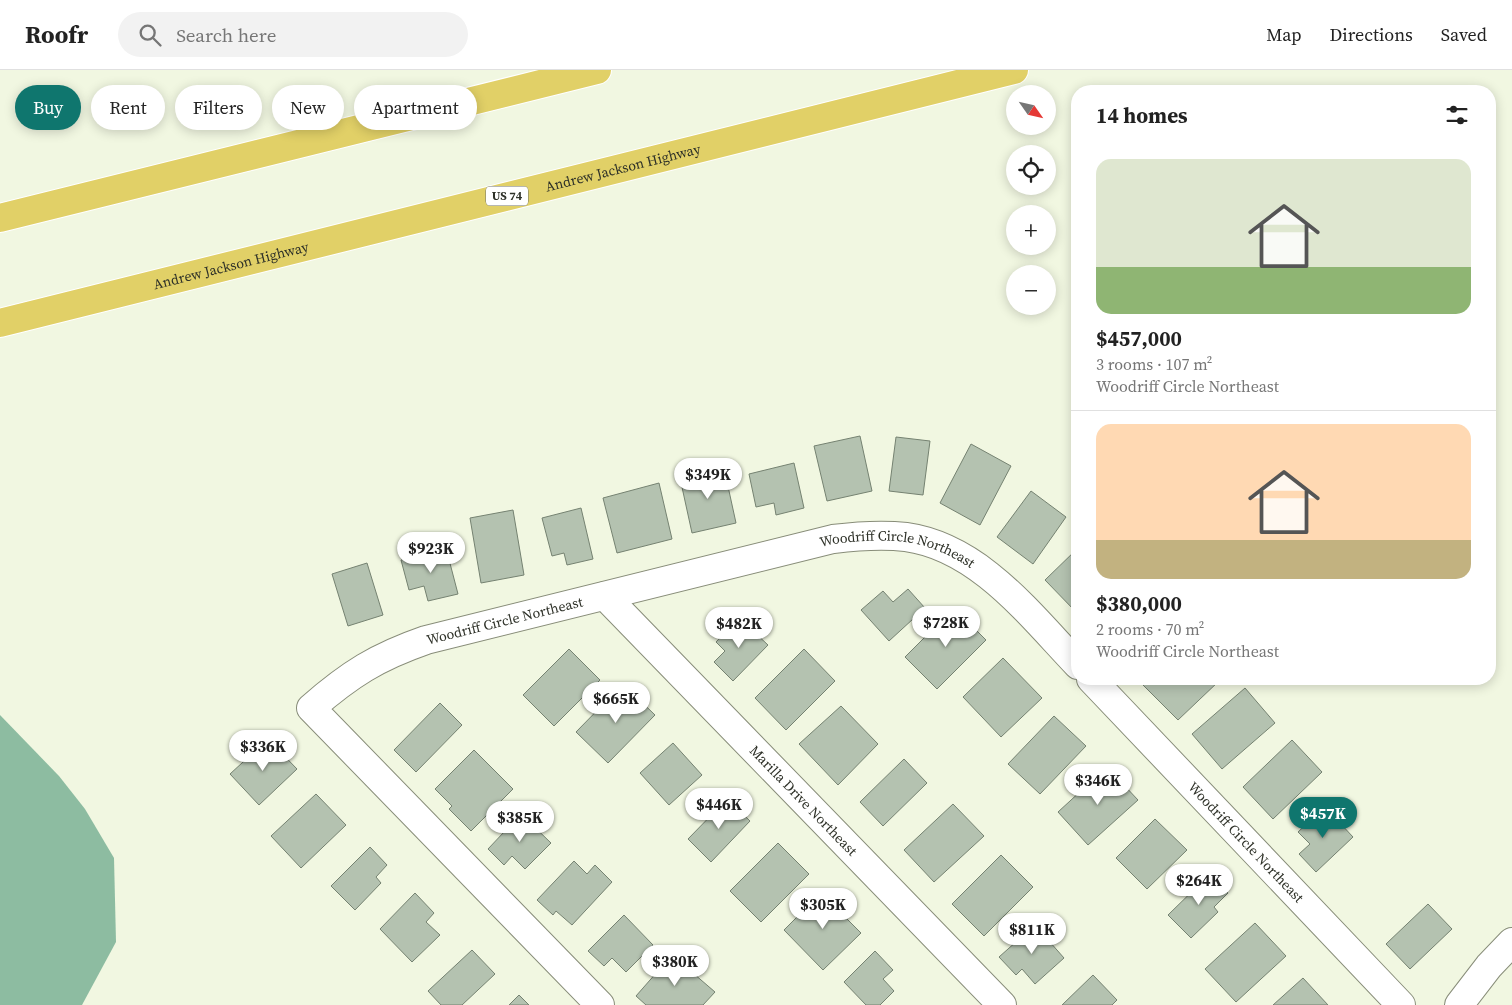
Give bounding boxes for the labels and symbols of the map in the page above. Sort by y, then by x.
north arrow [1006,85,1056,135]
street label: Andrew Jackson Highway [543,138,703,197]
road number: US 74 [486,186,528,206]
street label: Andrew Jackson Highway [151,236,311,294]
pin: $349K [673,458,743,500]
street label: Woodriff Circle Northeast [817,525,979,573]
pin: $923K [396,532,466,574]
street label: Woodriff Circle Northeast [424,591,585,650]
pin: $482K [704,606,774,649]
pin: $728K [911,606,981,648]
pin: $665K [581,682,651,724]
pin: $336K [228,730,298,772]
street label: Marilla Drive Northeast [745,741,862,861]
pin: $346K [1063,764,1133,806]
street label: Woodriff Circle Northeast [1184,777,1309,907]
pin: $446K [684,788,754,830]
pin: $457K [1288,796,1358,839]
pin: $385K [485,800,555,843]
pin: $264K [1164,864,1234,906]
pin: $305K [788,888,858,930]
pin: $811K [997,912,1067,955]
pin: $380K [640,944,710,987]

